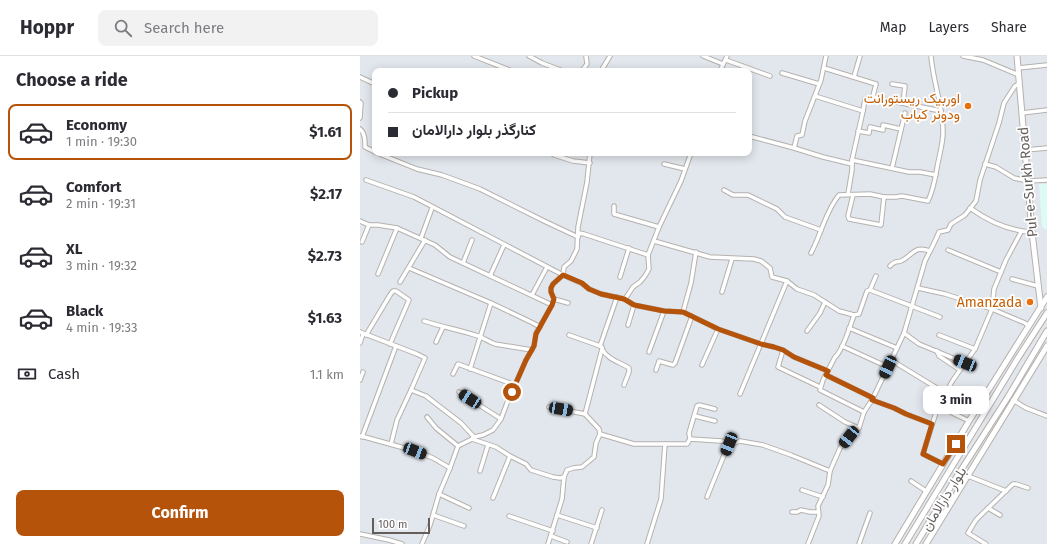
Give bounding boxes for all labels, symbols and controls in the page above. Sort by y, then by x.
search box [98,10,378,46]
text: Hoppr [20,16,74,39]
icon: search [112,17,134,39]
text: Search here [144,19,224,37]
text: Map [880,19,906,36]
text: Layers [928,19,969,36]
text: Share [991,19,1027,36]
text: Choose a ride [16,69,128,91]
text: Pickup [412,84,458,102]
place label: اوربیک ریستورانت ودونر کباب [864,90,960,123]
marker: اوربیک ریستورانت ودونر کباب [963,101,973,111]
icon: car [18,114,54,150]
text: Economy [66,116,127,134]
text: کنارگذر بلوار دارالامان [412,121,536,139]
text: $1.61 [309,123,342,141]
street label: Pul-e-Surkh Road [1015,126,1041,238]
text: 1 min · 19:30 [66,134,137,149]
icon: car [18,176,54,212]
text: Comfort [66,178,122,196]
text: $2.17 [310,185,342,203]
text: 2 min · 19:31 [66,196,136,211]
icon: car [18,238,54,274]
text: XL [66,240,82,258]
text: $2.73 [308,247,342,265]
text: 3 min · 19:32 [66,258,137,273]
place label: Amanzada [957,294,1022,311]
marker: Amanzada [1025,297,1035,307]
icon: car [18,300,54,336]
text: Black [66,302,103,320]
text: $1.63 [308,309,342,327]
text: 4 min · 19:33 [66,320,137,335]
car [952,353,978,373]
car [877,354,899,380]
icon: cash [16,363,38,385]
text: Cash [48,365,80,383]
text: 1.1 km [310,367,344,382]
route start [503,383,521,401]
callout: 3 min [923,386,989,414]
car [457,387,483,411]
text: 3 min [940,392,972,407]
car [548,401,574,417]
car [837,424,861,450]
car [719,431,739,457]
route end [947,435,965,453]
car [402,441,428,461]
street label: بلوار دارالامان [918,464,970,534]
button: Confirm [16,490,344,536]
scale bar [372,516,430,535]
text: 100 m [378,518,407,531]

